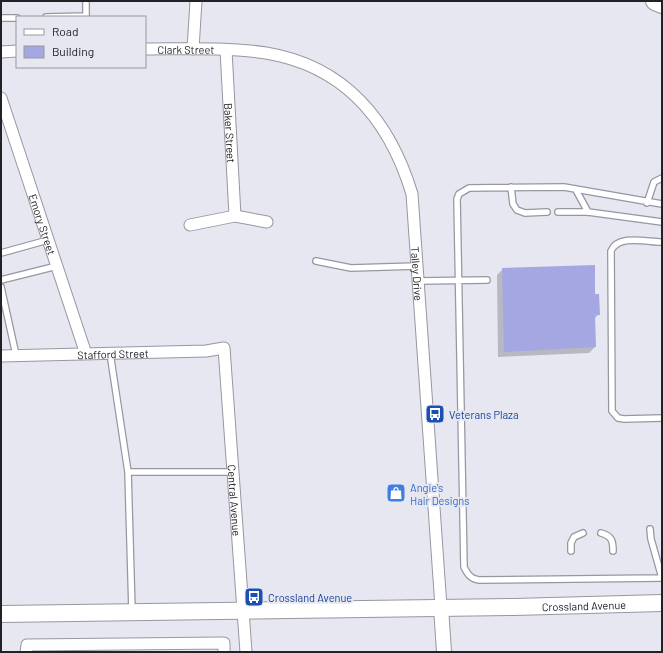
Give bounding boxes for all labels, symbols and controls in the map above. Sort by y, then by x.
legend [16,16,146,68]
text: Road [52,24,79,38]
street label: Clark Street [157,42,214,55]
text: Building [52,44,94,58]
street label: Baker Street [222,103,239,163]
street label: Emory Street [27,192,59,256]
street label: Talley Drive [409,246,426,301]
street label: Stafford Street [77,346,149,361]
bus stop icon: Veterans Plaza [424,403,446,425]
place label: Veterans Plaza [449,408,519,421]
street label: Central Avenue [226,464,244,537]
place label: Angie's Hair Designs [410,481,470,507]
shop icon: Angie's Hair Designs [385,482,407,504]
bus stop icon: Crossland Avenue [243,586,265,608]
place label: Crossland Avenue [268,591,352,604]
street label: Crossland Avenue [542,597,626,613]

